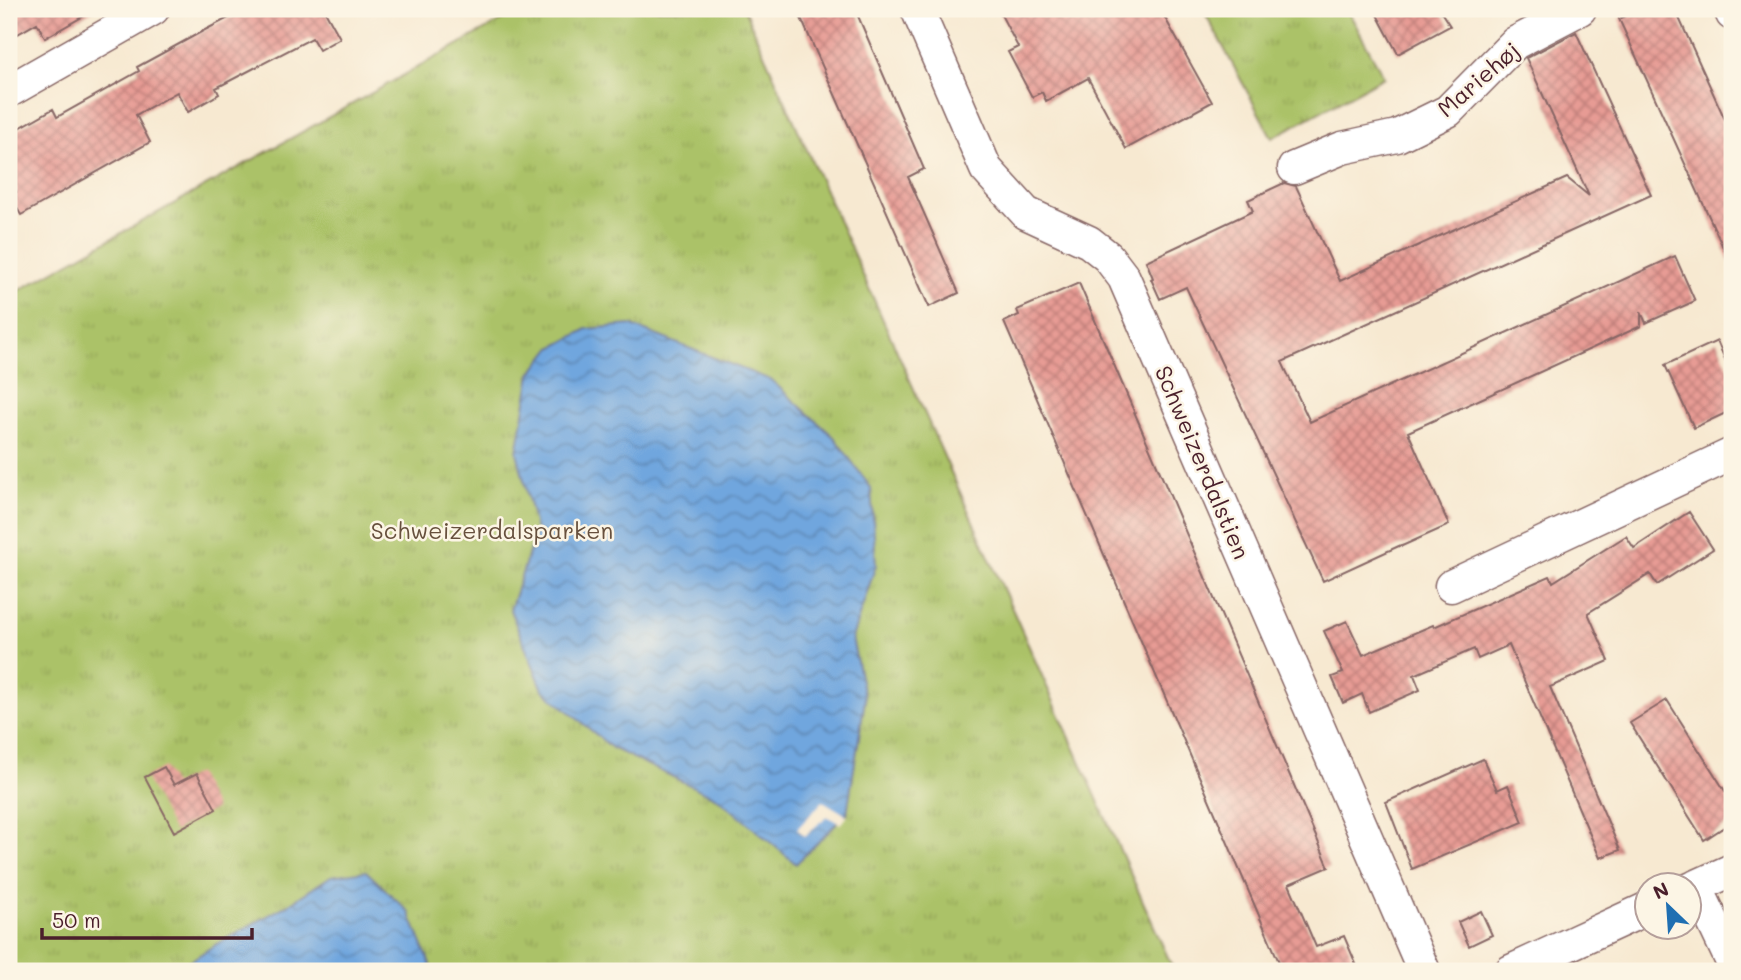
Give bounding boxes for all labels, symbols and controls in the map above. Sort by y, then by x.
street label: Mariehøj [1430,35,1526,123]
street label: Schweizerdalstien [1149,361,1257,563]
park label: Schweizerdalsparken [371,515,613,545]
north arrow [1632,872,1702,942]
text: N [1649,876,1672,905]
scale bar [42,896,252,940]
text: 50 m [52,906,101,933]

